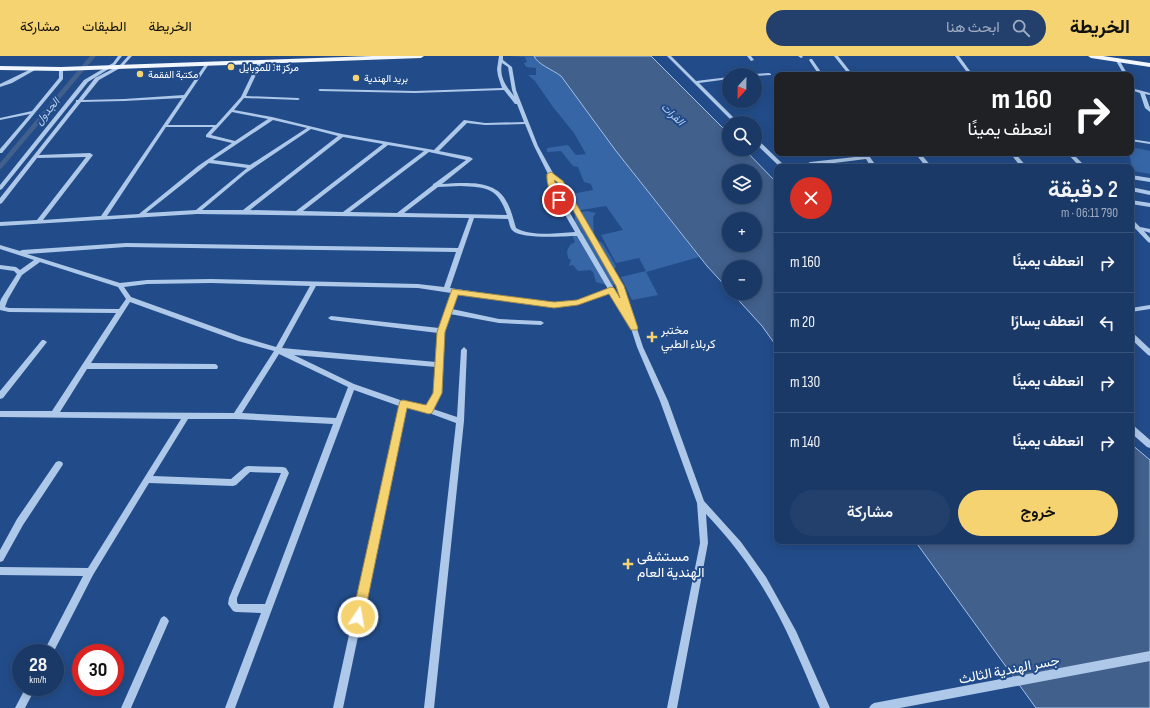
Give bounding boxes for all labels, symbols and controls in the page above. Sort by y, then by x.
search box [766,10,1046,46]
text: الخريطة [1070,16,1130,39]
icon: search [1010,17,1032,39]
text: مشاركة [20,18,60,35]
text: الطبقات [82,18,126,35]
text: الخريطة [148,18,192,35]
text: ابحث هنا [946,18,1000,37]
marker: مركز #1 للموبايل [226,62,236,72]
place label: مركز #1 للموبايل [239,62,299,74]
north arrow [722,68,762,108]
map controls [722,68,762,300]
marker: مكتبة الفقمة [135,69,145,79]
place label: مكتبة الفقمة [148,69,198,81]
marker: بريد الهندية [351,73,361,83]
place label: بريد الهندية [364,73,408,85]
text: 160 m [992,83,1052,116]
icon: right [1066,88,1118,140]
water label: الجدول [32,94,63,127]
water label: الفرات [658,100,688,129]
button: search [722,116,762,156]
text: انعطف يمينًا [967,119,1052,140]
button: layers [722,164,762,204]
text: 2 دقيقة [1048,175,1118,204]
button: close [790,177,832,219]
pin [542,183,576,217]
icon: arrive [548,189,570,211]
text: 790 m · 06:11 [1061,205,1118,221]
button: + [722,212,762,252]
text: انعطف يمينًا [1013,252,1084,271]
icon: right [1096,252,1118,274]
text: 160 m [790,253,821,272]
button: − [722,260,762,300]
text: انعطف يسارًا [1011,312,1084,331]
icon: left [1096,312,1118,334]
text: 20 m [790,313,815,332]
place label: مختبر كربلاء الطبي [660,323,716,354]
marker: مختبر كربلاء الطبي [646,331,658,343]
text: انعطف يمينًا [1013,372,1084,391]
icon: right [1096,372,1118,394]
text: 130 m [790,373,820,392]
text: انعطف يمينًا [1013,432,1084,451]
icon: right [1096,432,1118,454]
text: 140 m [790,433,820,452]
button: مشاركة [790,490,950,536]
button: خروج [958,490,1118,536]
place label: مستشفى الهندية العام [637,548,705,581]
marker: مستشفى الهندية العام [622,558,634,570]
position arrow [337,596,379,638]
speed limit sign: 30 [72,644,124,696]
street label: جسر الهندية الثالث [957,651,1061,688]
text: 28 [29,653,47,677]
text: km/h [29,674,47,686]

